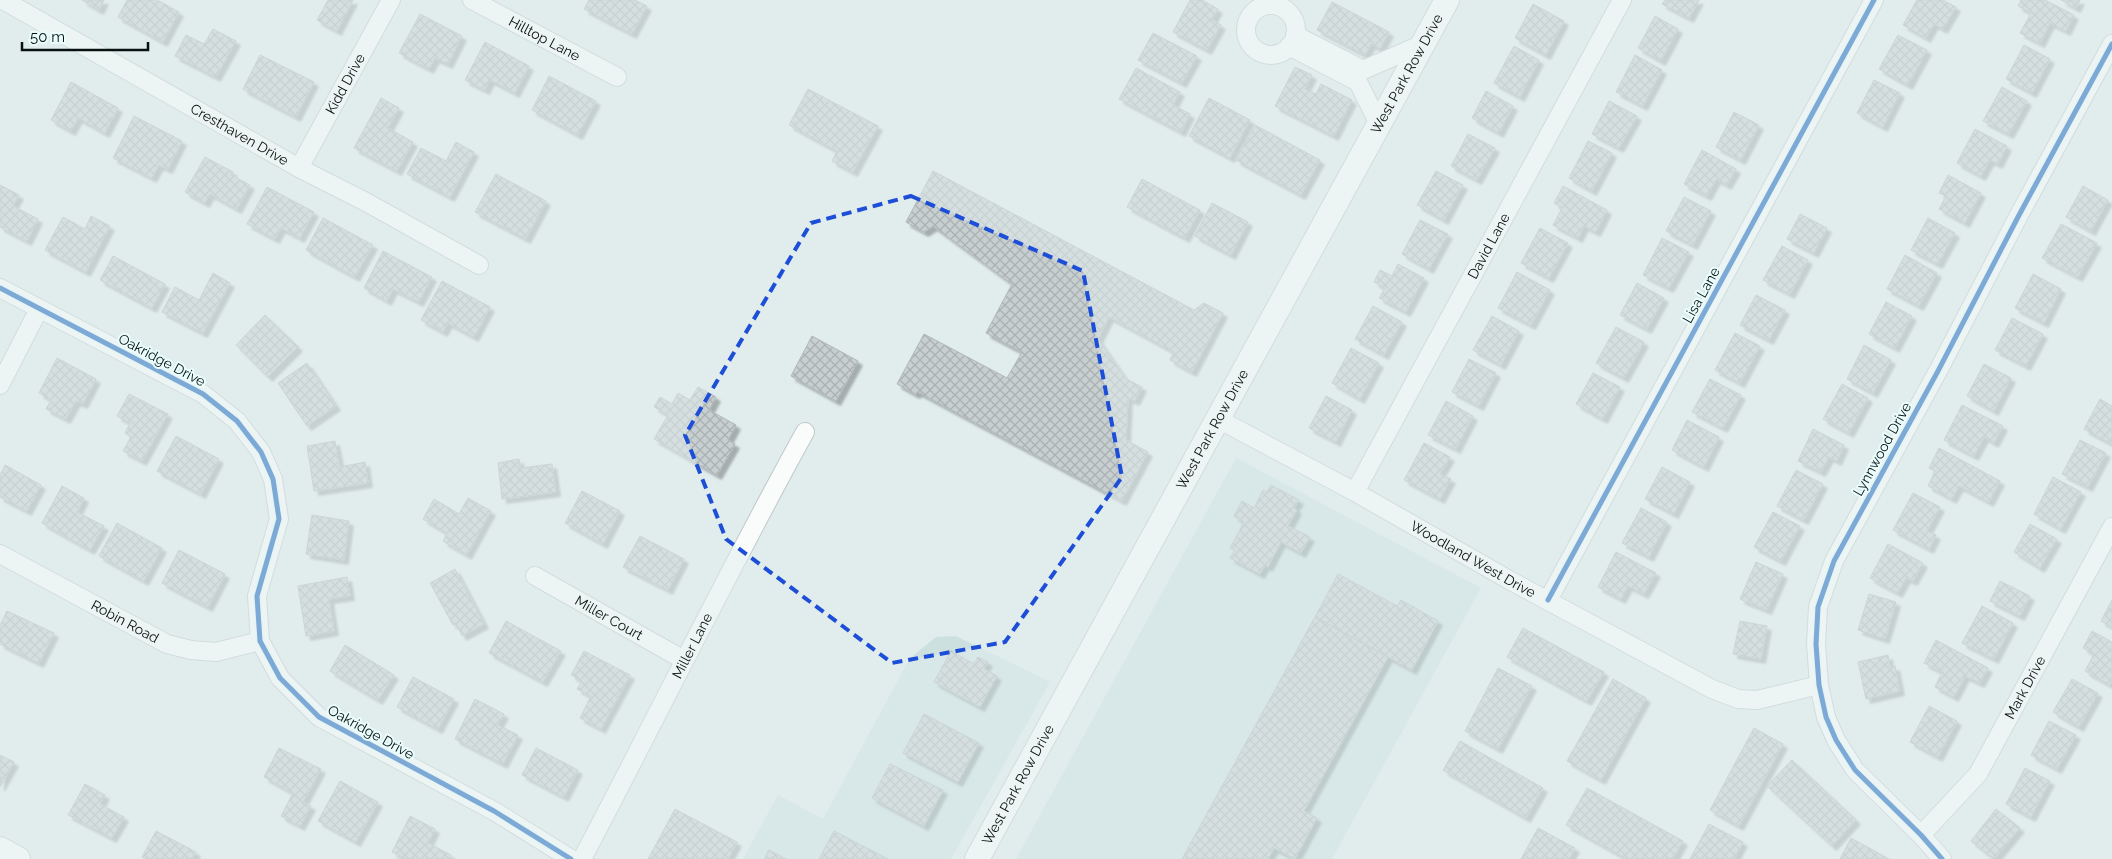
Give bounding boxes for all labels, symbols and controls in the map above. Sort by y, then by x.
street label: West Park Row Drive [1367,11,1446,137]
street label: Hilltop Lane [506,13,583,64]
scale bar [22,20,149,52]
text: 50 m [30,28,65,46]
street label: Kidd Drive [322,51,368,117]
street label: Cresthaven Drive [188,100,291,168]
street label: David Lane [1464,210,1513,282]
street label: Lisa Lane [1679,264,1723,326]
street label: Oakridge Drive [116,330,208,390]
street label: West Park Row Drive [1173,366,1251,492]
street label: Lynnwood Drive [1850,400,1914,498]
street label: Woodland West Drive [1408,517,1538,601]
street label: Miller Court [572,592,646,643]
street label: Robin Road [88,597,162,646]
street label: Miller Lane [669,610,716,681]
street label: Mark Drive [2001,653,2049,722]
street label: Oakridge Drive [325,702,417,762]
street label: West Park Row Drive [979,722,1057,847]

